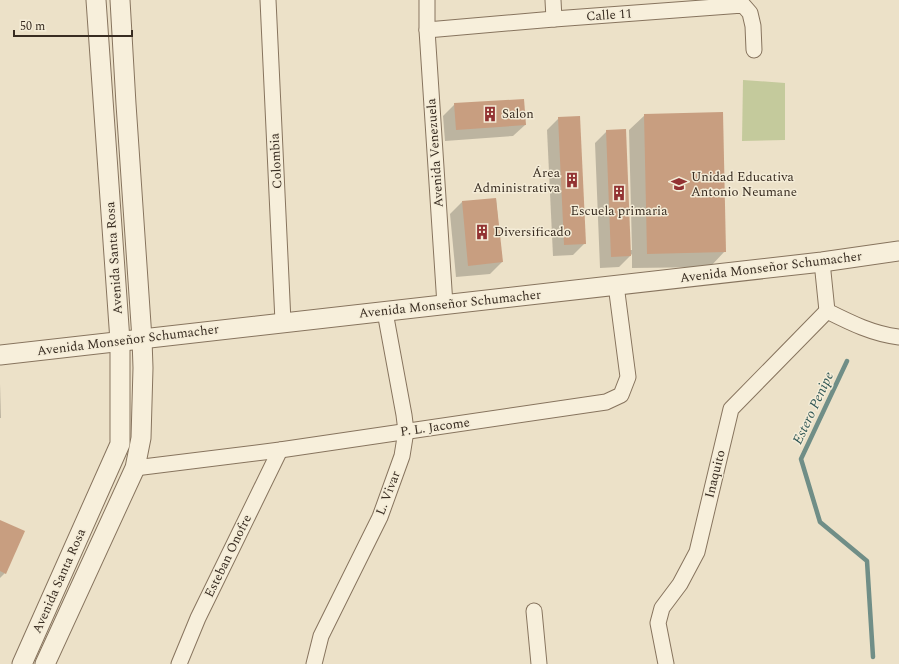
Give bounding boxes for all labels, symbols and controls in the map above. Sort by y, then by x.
street label: Calle 11 [585,3,633,27]
scale bar [14,12,132,38]
text: 50 m [20,17,45,36]
street label: Avenida Venezuela [421,97,449,208]
place label: Salon [502,104,534,124]
building icon: Salon [481,105,499,123]
street label: Colombia [265,132,287,190]
place label: Área Administrativa [473,163,561,198]
place label: Unidad Educativa Antonio Neumane [691,167,797,202]
building icon: Área Administrativa [563,171,581,189]
school or university icon: Unidad Educativa Antonio Neumane [670,175,688,193]
building icon: Escuela primaria [610,184,628,202]
street label: Avenida Santa Rosa [100,200,128,315]
place label: Escuela primaria [571,201,668,221]
place label: Diversificado [494,222,571,242]
building icon: Diversificado [473,223,491,241]
street label: Avenida Monseñor Schumacher [679,246,863,288]
street label: Avenida Monseñor Schumacher [358,284,542,324]
street label: Avenida Monseñor Schumacher [36,319,220,361]
water label: Estero Penipe [787,368,839,448]
street label: P. L. Jacome [399,412,471,442]
street label: Inaquito [699,448,731,500]
street label: L. Vivar [370,468,406,518]
street label: Esteban Onofre [199,511,257,601]
street label: Avenida Santa Rosa [27,525,91,637]

